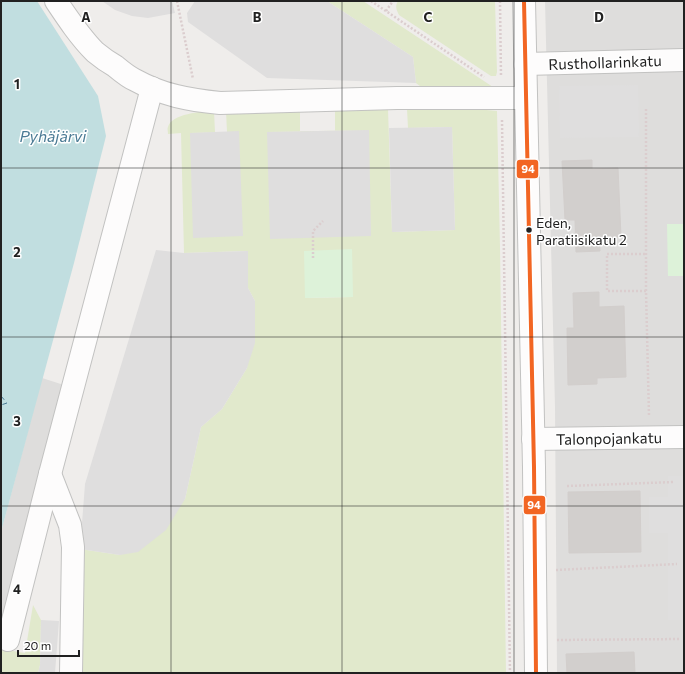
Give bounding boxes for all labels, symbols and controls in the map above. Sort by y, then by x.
text: A [81,9,91,25]
text: B [253,9,262,25]
text: C [424,9,433,25]
text: D [594,9,604,25]
street label: Rusthollarinkatu [548,51,662,73]
text: 1 [14,76,20,92]
water label: Pyhäjärvi [20,126,87,145]
line badge: 94 [516,159,539,179]
text: 94 [521,162,535,175]
place label: Eden, Paratiisikatu 2 [536,214,627,248]
marker: Eden, Paratiisikatu 2 [524,225,534,235]
text: 2 [13,244,21,260]
text: 3 [13,413,21,429]
street label: Talonpojankatu [556,428,662,448]
line badge: 94 [523,495,546,515]
text: 94 [527,498,541,511]
text: 4 [13,581,21,597]
scale bar [18,632,79,658]
text: 20 m [24,638,51,652]

